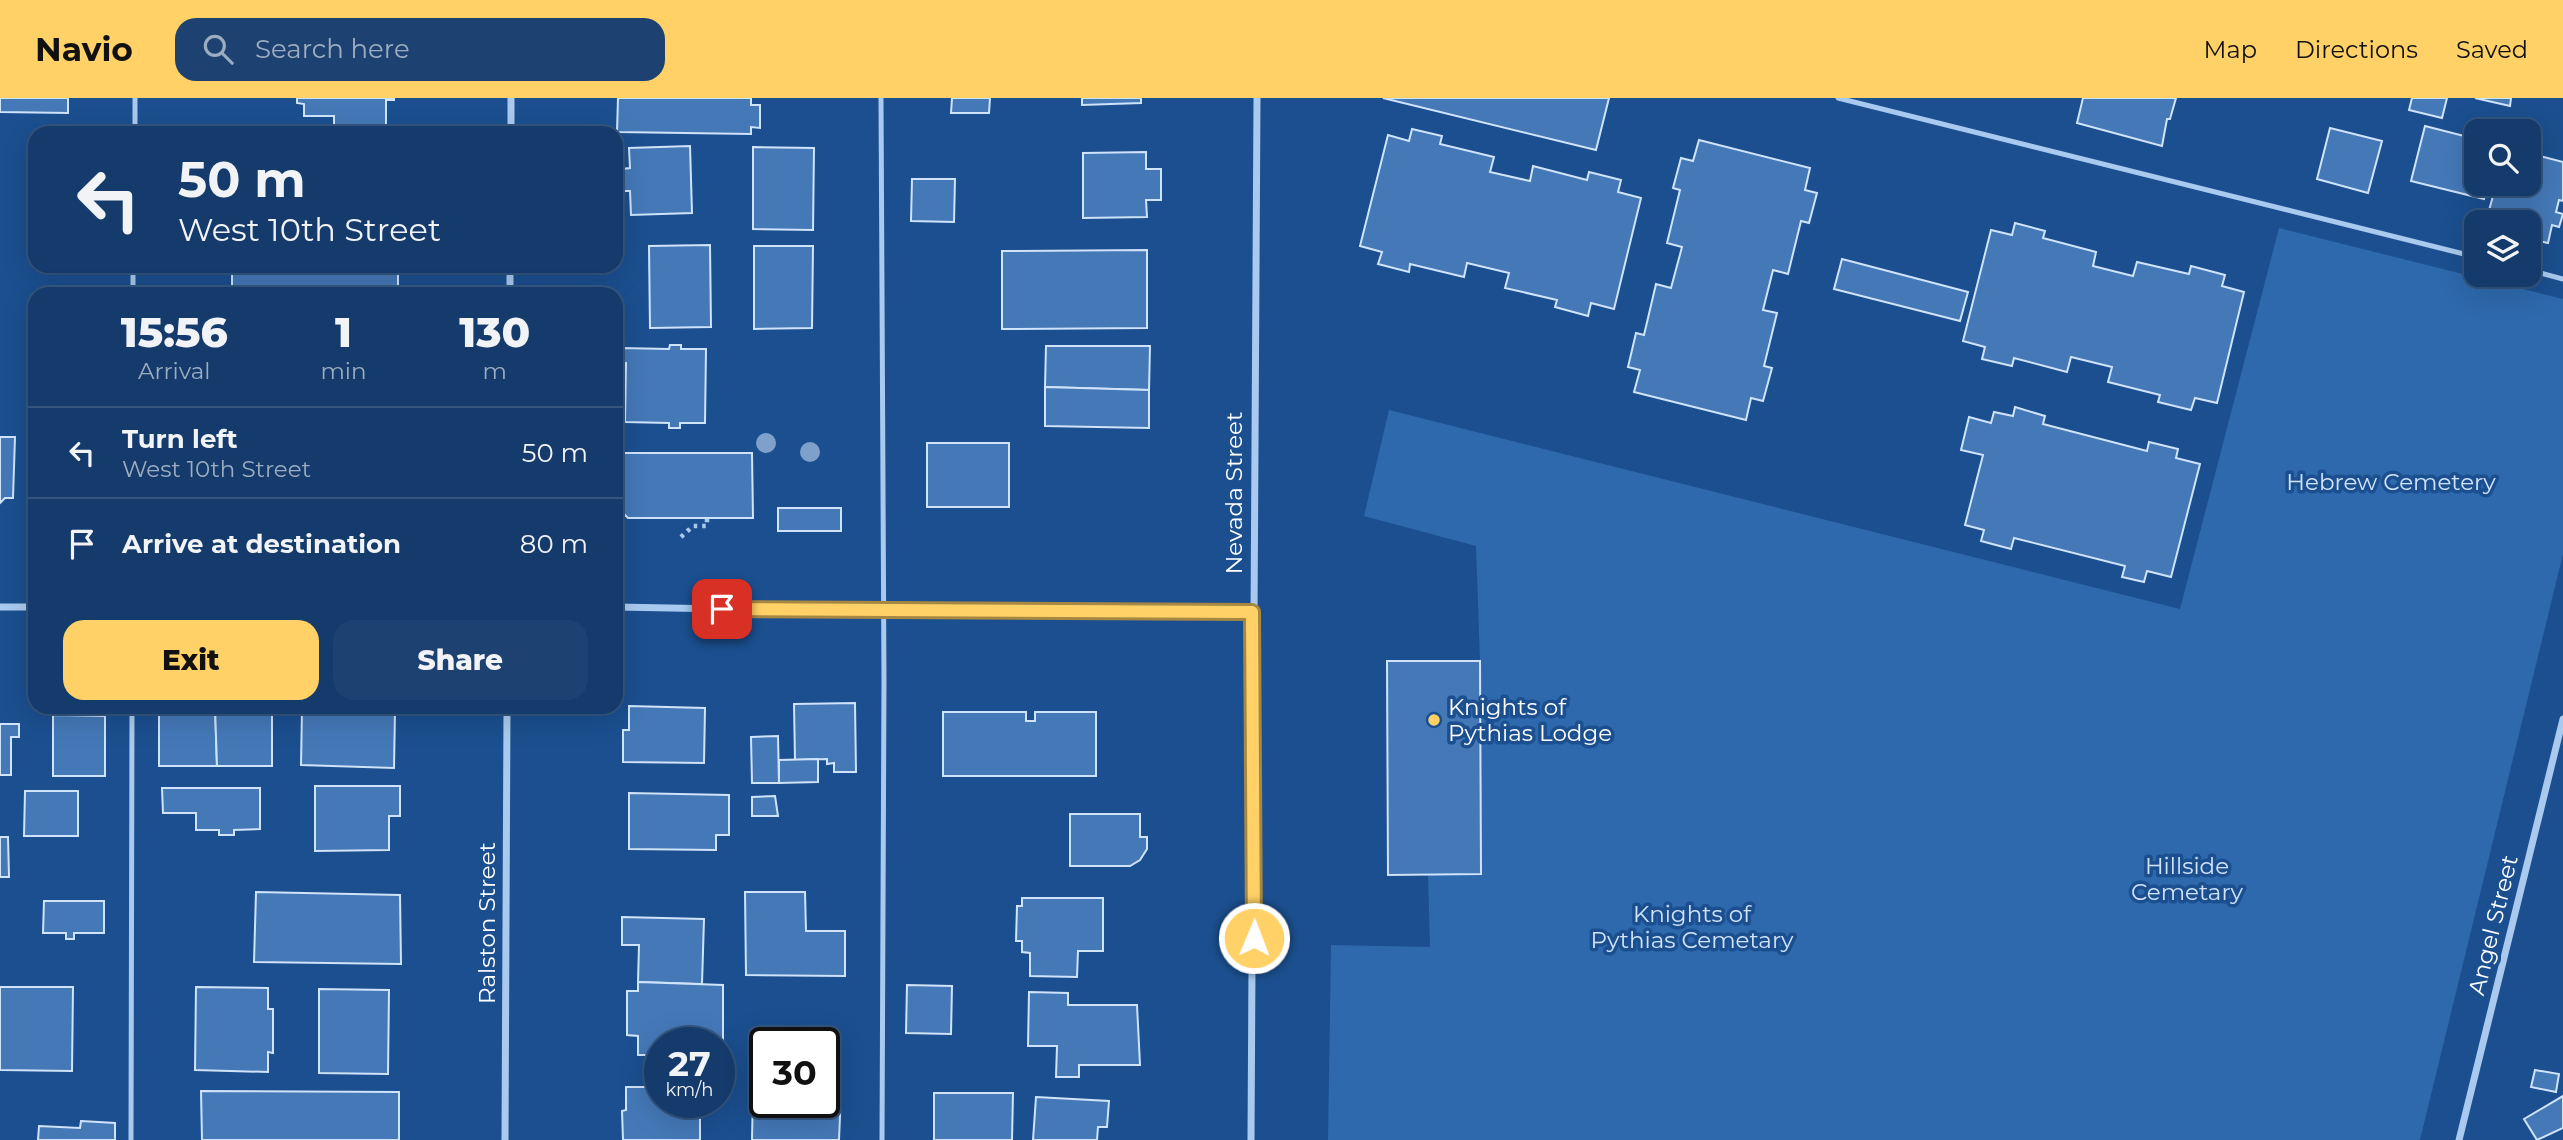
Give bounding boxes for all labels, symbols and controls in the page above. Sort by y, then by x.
search box [175,18,665,81]
text: Navio [35,29,133,69]
icon: search [199,30,237,68]
text: Search here [255,33,410,65]
text: Map [2204,35,2257,64]
text: Directions [2295,35,2418,64]
text: Saved [2456,35,2528,64]
map controls [2464,119,2541,287]
button: search [2464,119,2541,196]
text: 50 m [178,150,306,209]
icon: left [63,154,154,245]
text: West 10th Street [178,210,441,249]
button: layers [2464,210,2541,287]
text: 15:56 [121,306,228,358]
text: 1 [335,306,352,358]
text: 130 [459,306,530,358]
text: Arrival [138,357,210,385]
text: min [320,357,367,385]
text: m [483,357,507,385]
street label: Nevada Street [1220,412,1248,574]
text: Turn left [122,423,238,455]
icon: left [63,434,101,472]
text: 50 m [522,437,588,469]
text: West 10th Street [122,455,311,483]
park label: Hebrew Cemetery [2286,468,2496,496]
icon: arrive [63,525,101,563]
text: Arrive at destination [122,528,401,560]
text: 80 m [520,528,588,560]
pin [692,579,752,639]
icon: arrive [703,590,741,628]
button: Exit [63,620,319,700]
button: Share [333,620,588,700]
place label: Knights of Pythias Lodge [1448,693,1612,747]
marker: Knights of Pythias Lodge [1426,712,1442,728]
street label: Ralston Street [473,842,501,1004]
park label: Hillside Cemetary [2131,852,2244,906]
street label: Angel Street [2462,852,2524,998]
park label: Knights of Pythias Cemetary [1591,900,1794,954]
position arrow [1217,901,1291,975]
speed limit sign: 30 [749,1027,840,1118]
text: 27 [668,1042,711,1085]
text: km/h [665,1079,714,1101]

